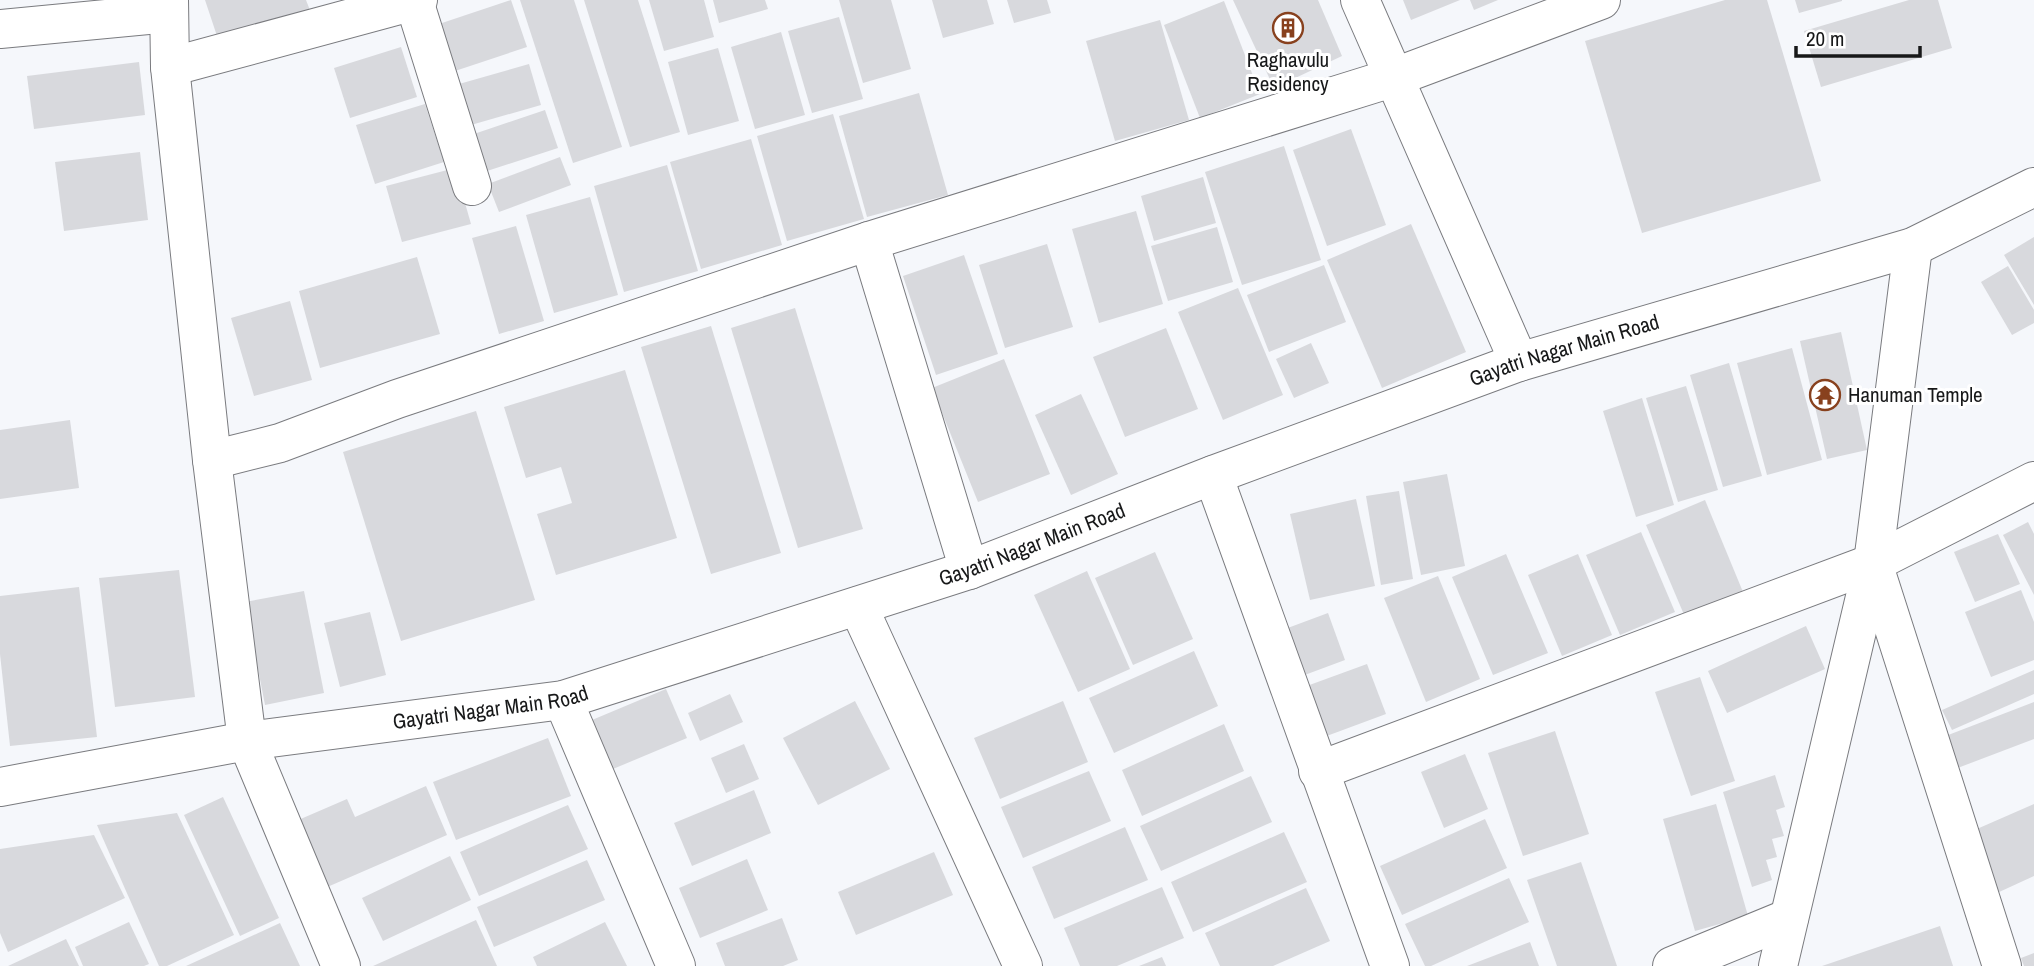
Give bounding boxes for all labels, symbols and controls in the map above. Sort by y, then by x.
building icon: Raghavulu Residency [1271,11,1305,45]
scale bar [1796,14,1920,58]
text: 20 m [1806,24,1844,53]
place label: Raghavulu Residency [1247,45,1329,98]
street label: Gayatri Nagar Main Road [1465,307,1662,393]
temple icon: Hanuman Temple [1808,378,1842,412]
place label: Hanuman Temple [1848,380,1983,409]
street label: Gayatri Nagar Main Road [935,496,1129,593]
street label: Gayatri Nagar Main Road [391,678,592,736]

